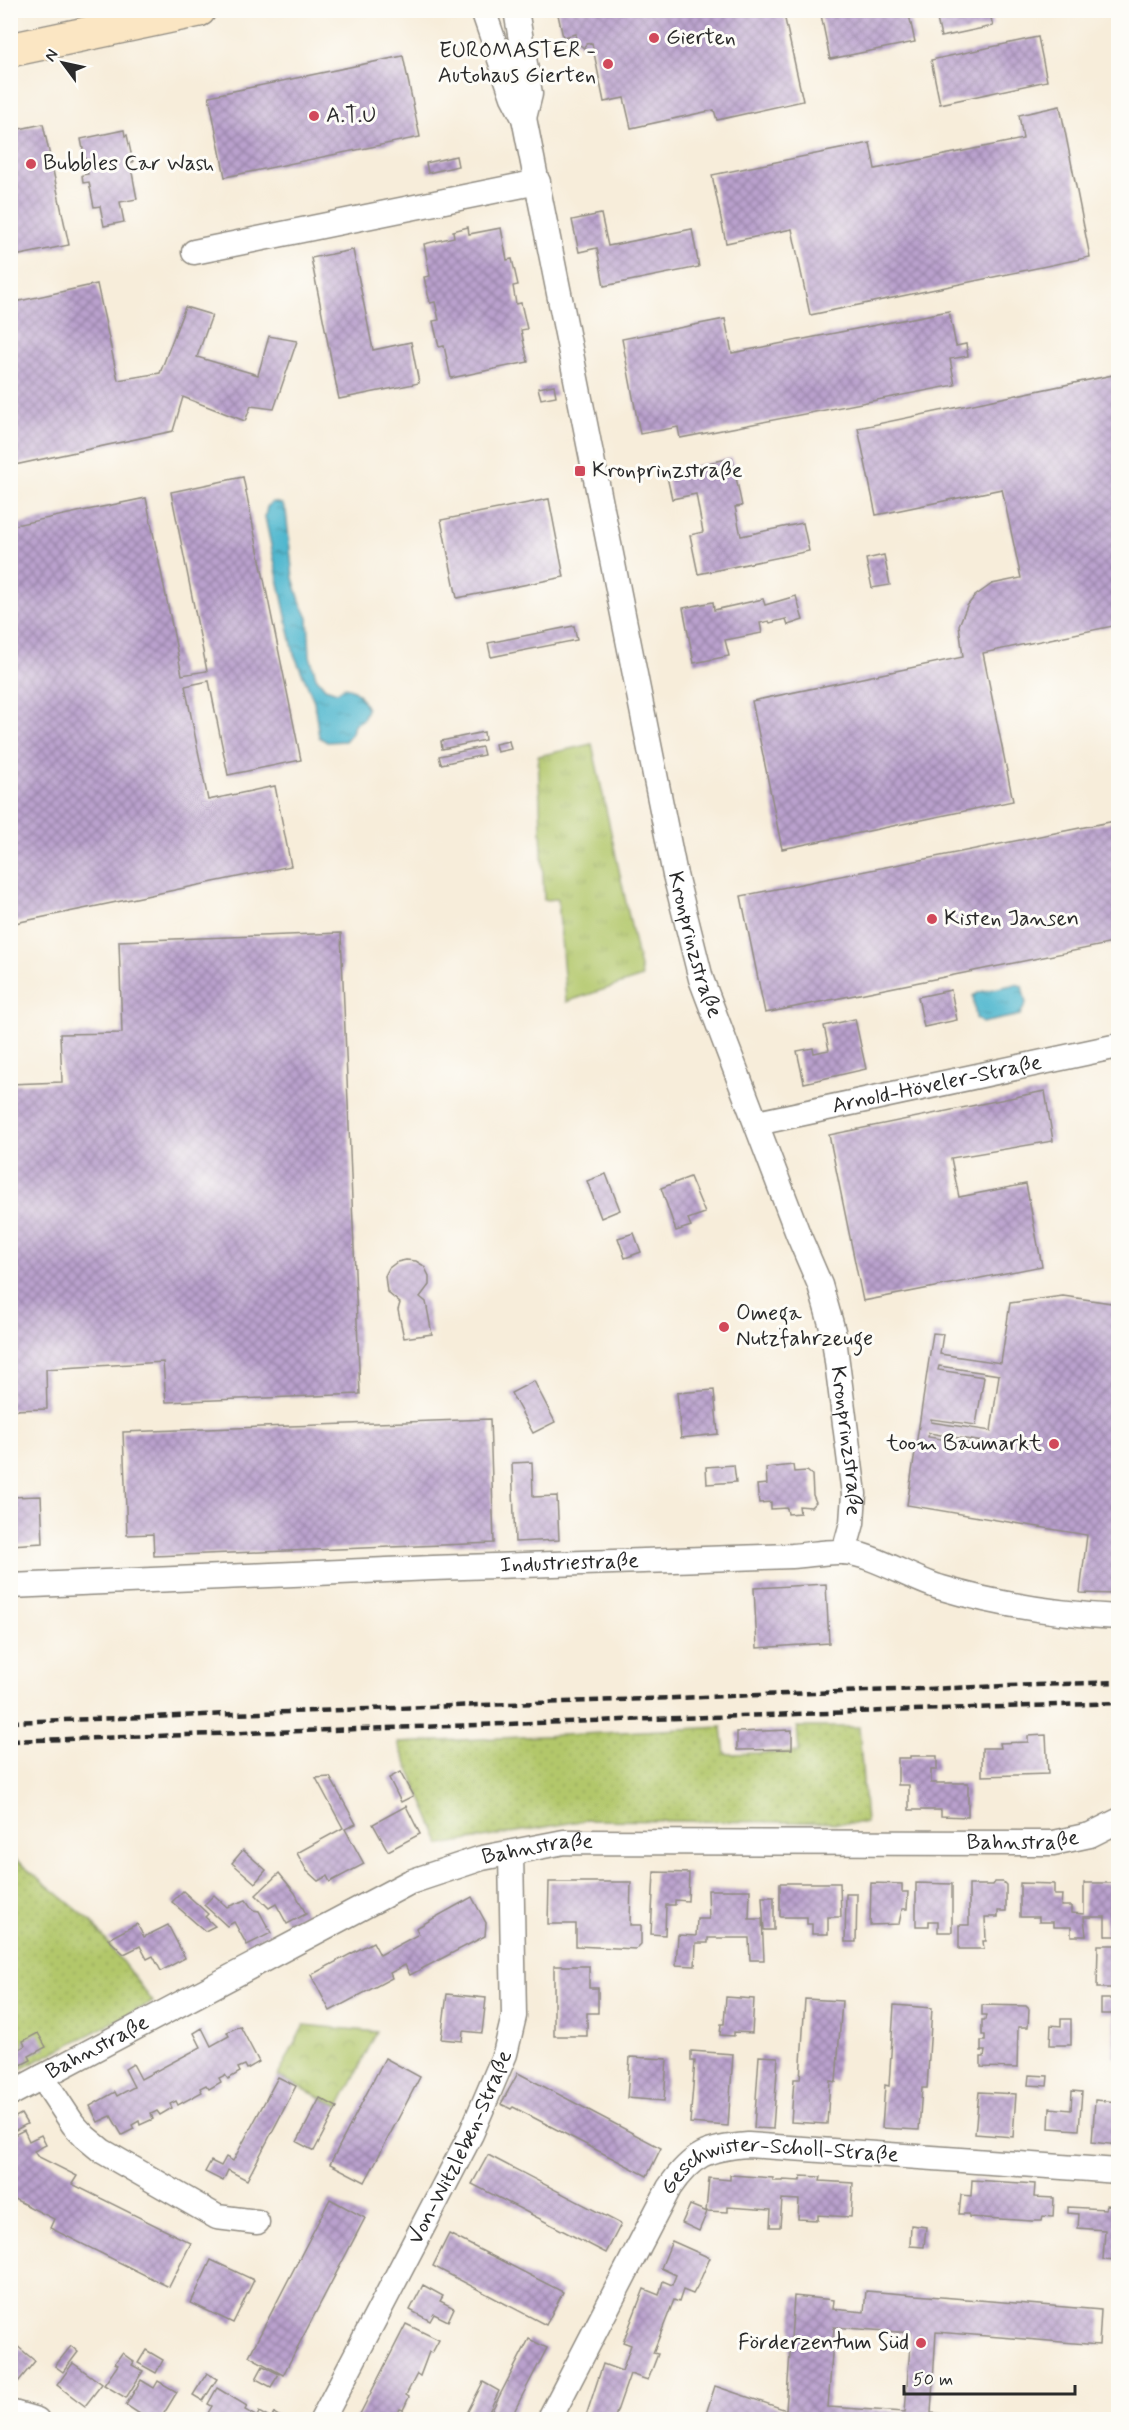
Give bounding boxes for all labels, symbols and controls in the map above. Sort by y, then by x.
place label: Gierten [666,24,736,52]
marker: Gierten [647,31,661,45]
north arrow [33,33,93,93]
place label: EUROMASTER - Autohaus Gierten [438,37,596,90]
text: N [40,45,63,66]
marker: EUROMASTER - Autohaus Gierten [601,57,615,71]
place label: A.T.U [326,102,377,130]
marker: A.T.U [307,109,321,123]
place label: Bubbles Car Wash [43,150,214,178]
marker: Bubbles Car Wash [24,157,38,171]
place label: Kronprinzstraße [592,457,743,485]
marker: Kronprinzstraße [573,464,587,478]
street label: Kronprinzstraße [661,869,729,1022]
place label: Kisten Jansen [944,905,1079,933]
marker: Kisten Jansen [925,912,939,926]
street label: Arnold-Höveler-Straße [830,1049,1044,1121]
place label: Omega Nutzfahrzeuge [736,1300,873,1356]
marker: Omega Nutzfahrzeuge [717,1320,731,1334]
street label: Kronprinzstraße [824,1365,868,1517]
place label: toom Baumarkt [885,1430,1042,1458]
marker: toom Baumarkt [1047,1437,1061,1451]
street label: Industriestraße [500,1547,640,1580]
street label: Bahnstraße [966,1824,1082,1857]
street label: Bahnstraße [479,1828,593,1872]
street label: Bahnstraße [41,2009,154,2086]
street label: Von-Witzleben-Straße [402,2046,519,2249]
street label: Geschwister-Scholl-Straße [654,2131,900,2201]
place label: Förderzentum Süd [738,2329,909,2357]
marker: Förderzentum Süd [914,2336,928,2350]
scale bar [904,2358,1075,2396]
text: 50 m [913,2368,953,2392]

